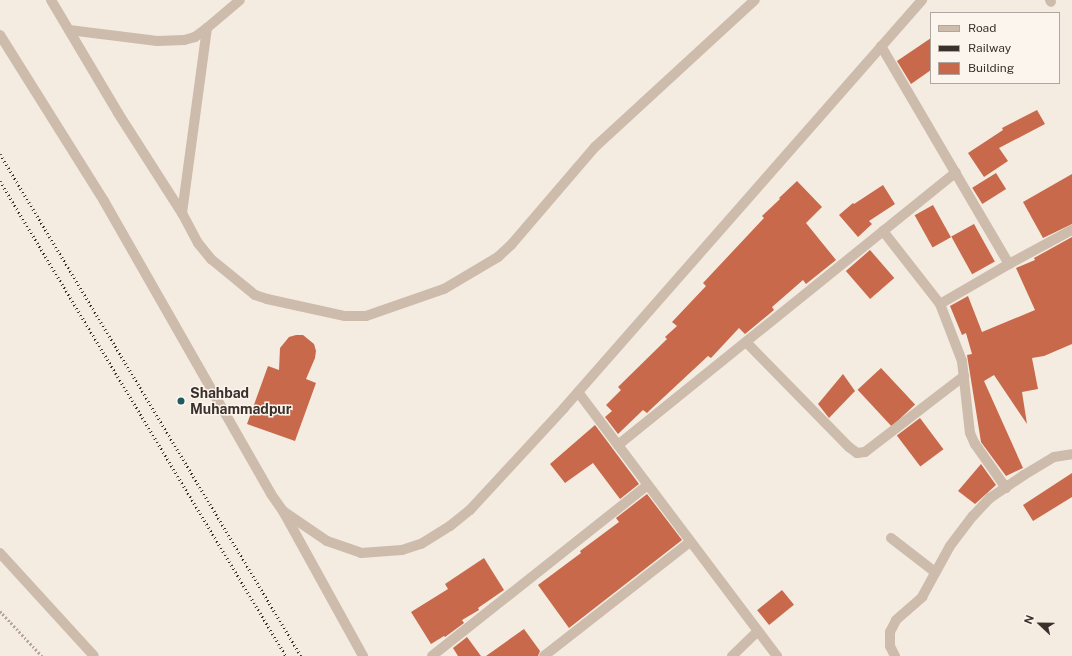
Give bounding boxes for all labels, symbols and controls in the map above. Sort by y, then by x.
legend [930,12,1060,84]
text: Road [968,21,996,35]
text: Railway [968,41,1011,55]
text: Building [968,61,1014,75]
place label: Shahbad Muhammadpur [190,385,292,418]
marker: Shahbad Muhammadpur [175,395,187,407]
north arrow [1020,604,1060,644]
text: N [1022,613,1036,626]

